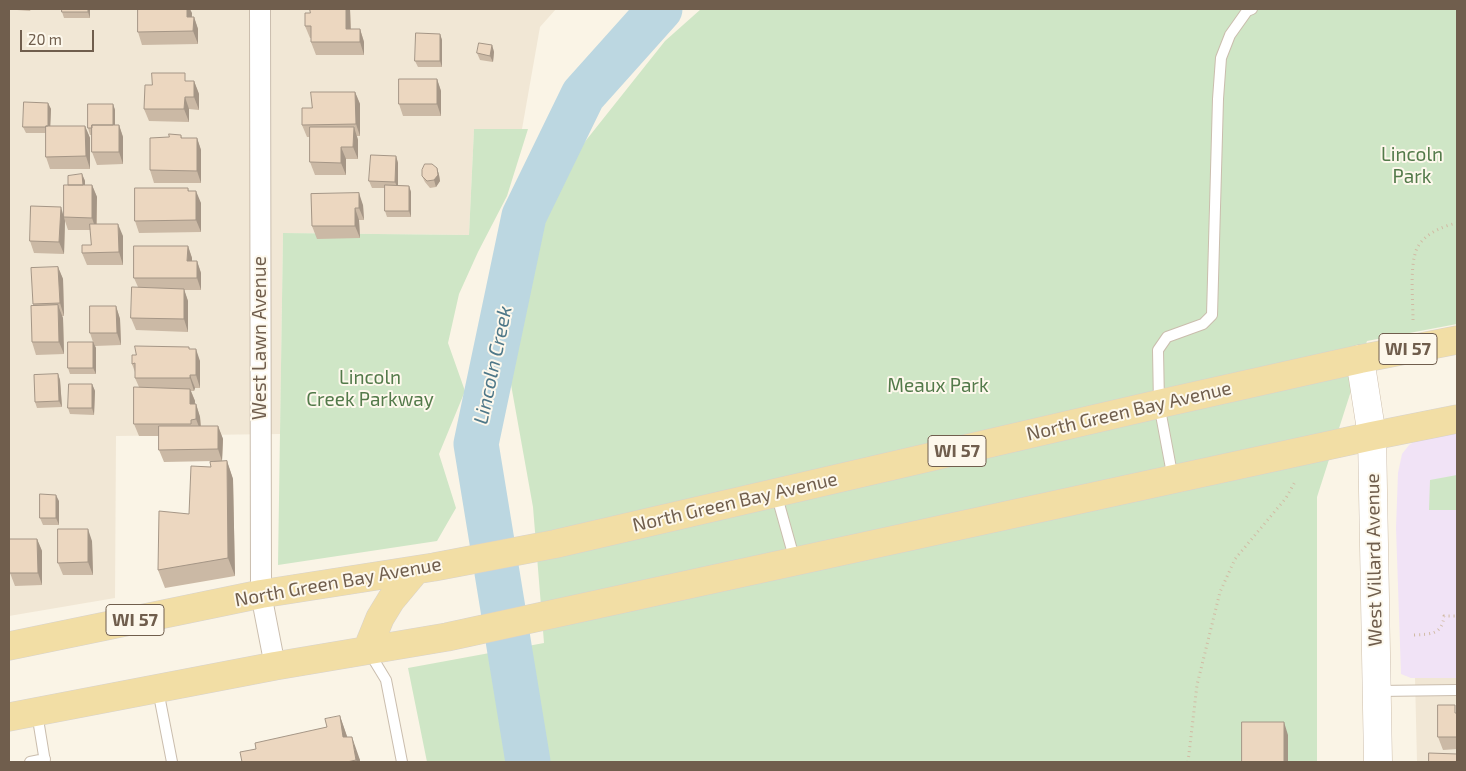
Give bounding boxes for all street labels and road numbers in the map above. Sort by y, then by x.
street label: West Lawn Avenue [249,256,271,420]
road number: WI 57 [1379,334,1437,364]
street label: North Green Bay Avenue [1024,376,1234,446]
road number: WI 57 [928,436,986,466]
street label: North Green Bay Avenue [630,467,840,537]
street label: West Villard Avenue [1361,473,1387,647]
street label: North Green Bay Avenue [233,553,443,611]
road number: WI 57 [106,604,164,636]

